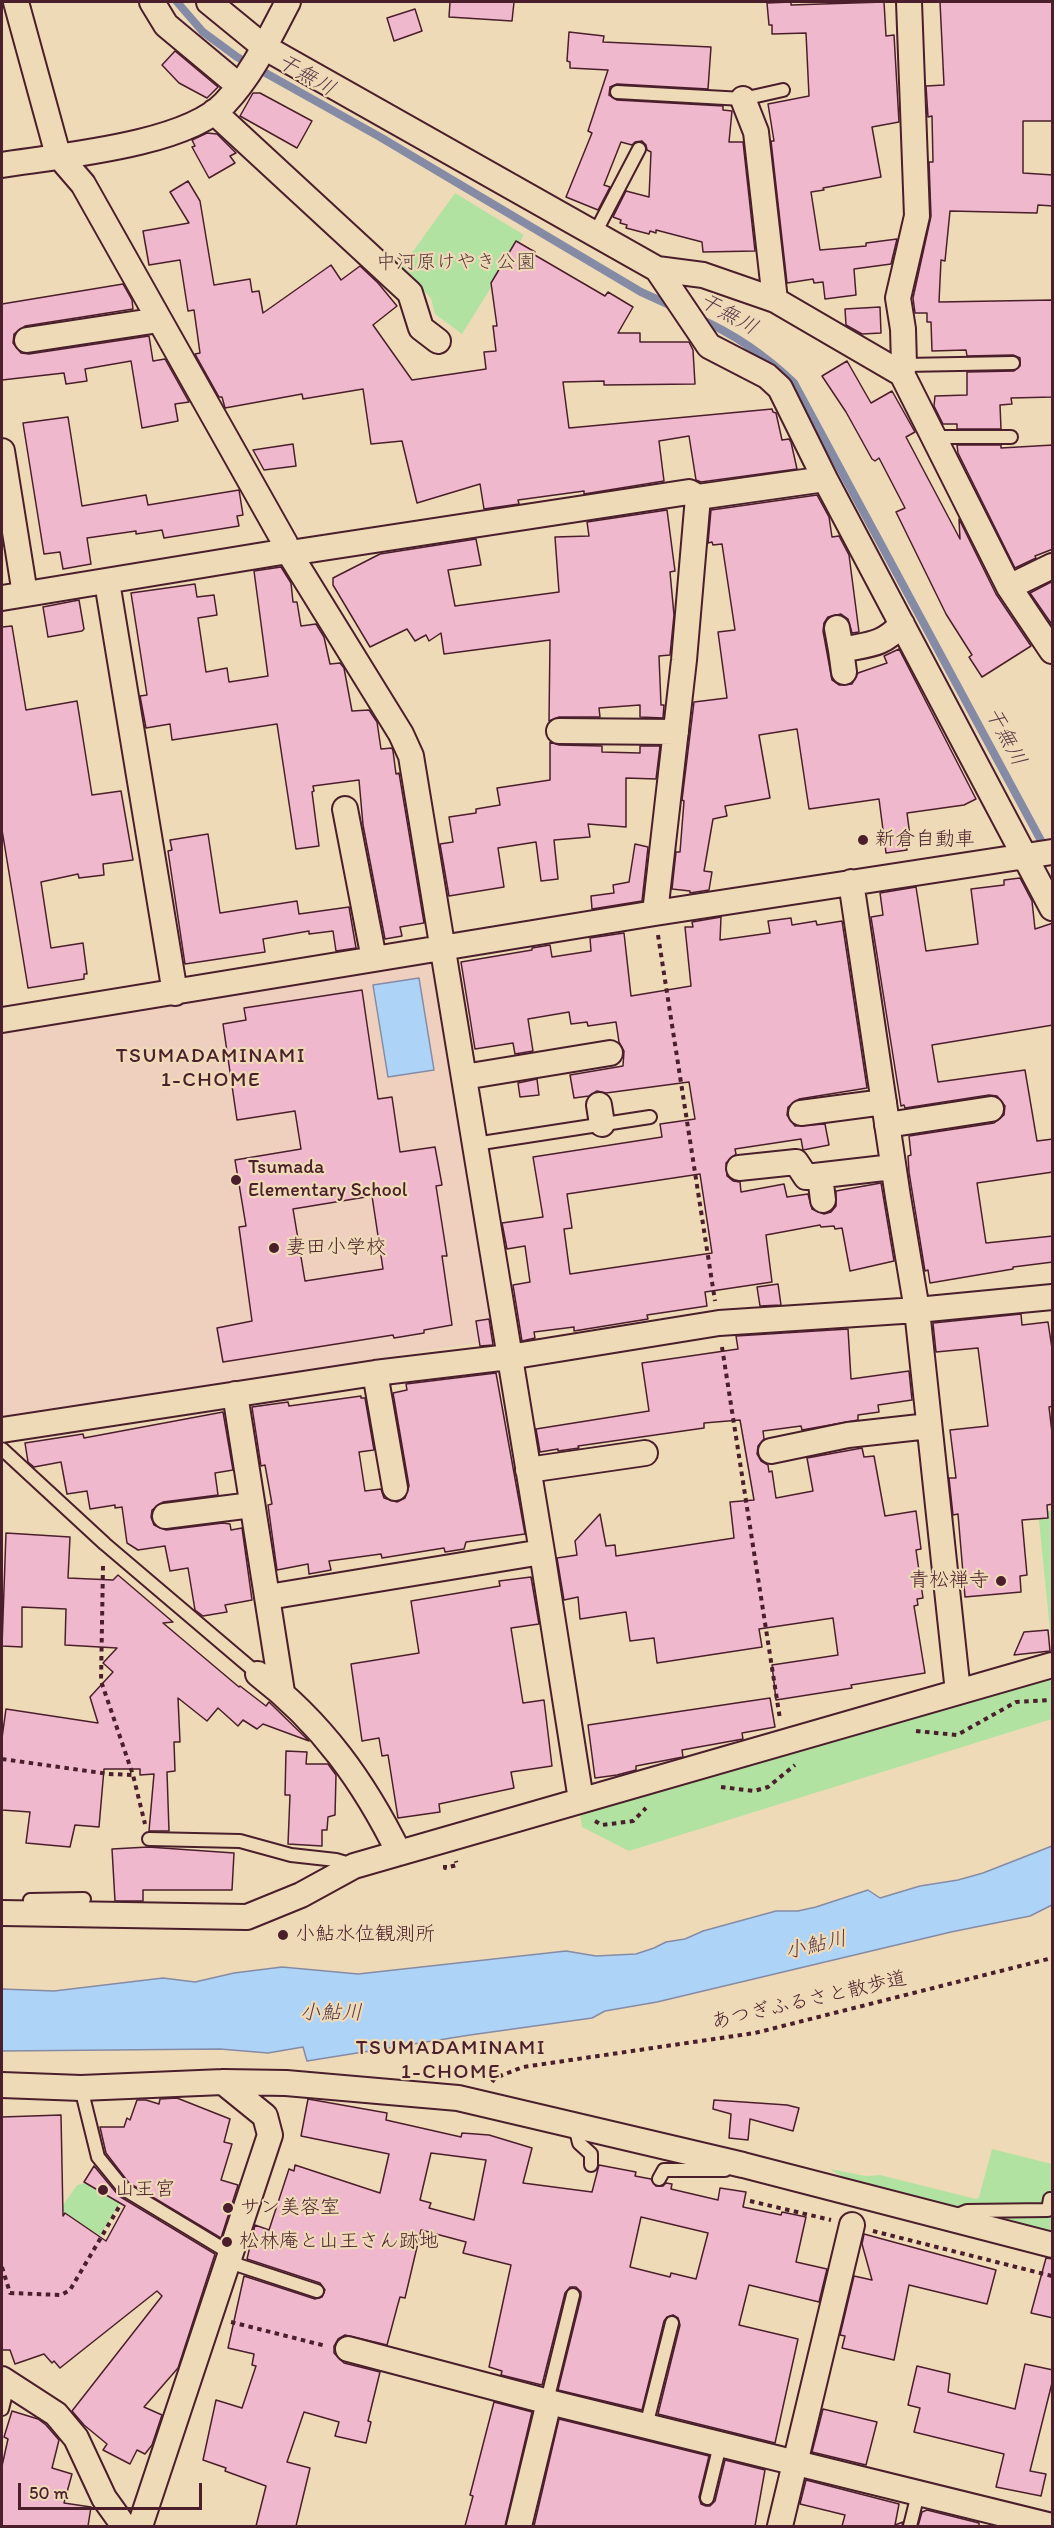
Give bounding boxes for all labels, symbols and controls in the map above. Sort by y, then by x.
water label: 干無川 [272,49,340,103]
park label: 中河原けやき公園 [376,251,536,275]
water label: 干無川 [694,289,762,341]
water label: 干無川 [979,703,1031,771]
place label: 新倉自動車 [875,828,975,852]
marker: 新倉自動車 [856,833,870,847]
district label: TSUMADAMINAMI 1-CHOME [116,1044,306,1094]
place label: Tsumada Elementary School [248,1156,407,1203]
marker: Tsumada Elementary School [229,1173,243,1187]
place label: 妻田小学校 [286,1236,386,1260]
marker: 妻田小学校 [267,1241,281,1255]
place label: 青松禅寺 [909,1569,989,1593]
marker: 青松禅寺 [994,1574,1008,1588]
place label: 小鮎水位観測所 [295,1923,435,1947]
water label: 小鮎川 [782,1927,850,1965]
marker: 小鮎水位観測所 [276,1928,290,1942]
street label: あつぎふるさと散歩道 [709,1967,909,2035]
water label: 小鮎川 [300,2001,362,2027]
district label: TSUMADAMINAMI 1-CHOME [356,2036,546,2086]
place label: 山王宮 [115,2178,175,2202]
marker: 山王宮 [96,2183,110,2197]
place label: サン美容室 [240,2196,340,2220]
marker: サン美容室 [221,2201,235,2215]
place label: 松林庵と山王さん跡地 [239,2230,439,2254]
marker: 松林庵と山王さん跡地 [220,2235,234,2249]
scale bar [21,2471,206,2509]
text: 50 m [29,2482,69,2504]

